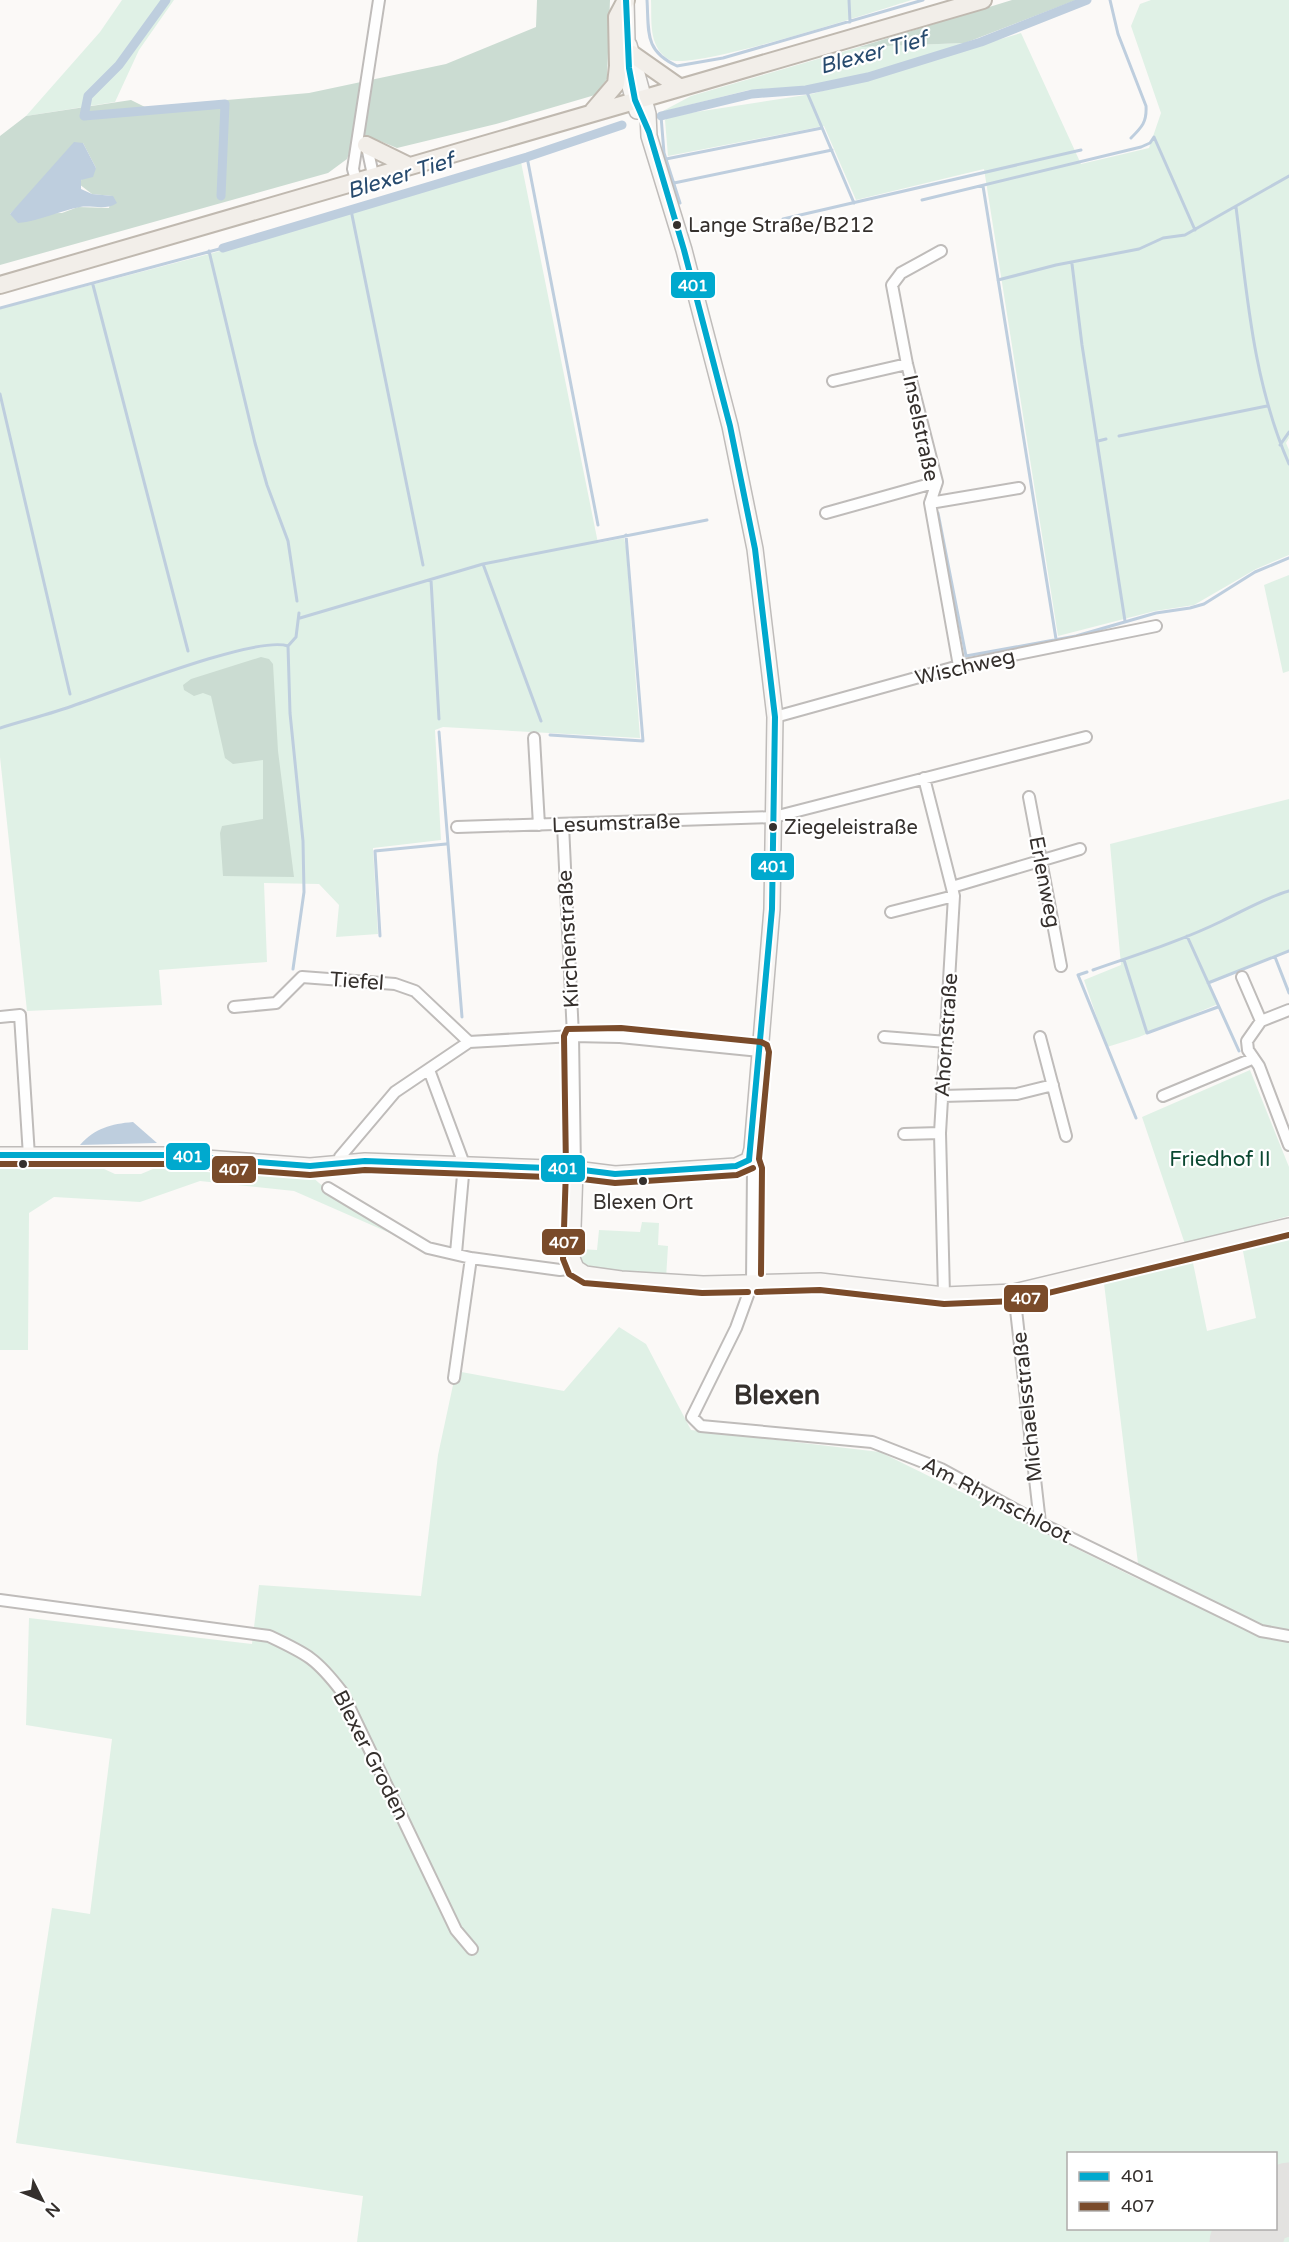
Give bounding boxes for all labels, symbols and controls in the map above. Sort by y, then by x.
water label: Blexer Tief [816,25,934,80]
water label: Blexer Tief [344,146,461,205]
place label: Lange Straße/B212 [688,214,874,238]
marker: Lange Straße/B212 [671,219,683,231]
line badge: 401 [670,271,716,299]
text: 401 [678,276,708,296]
street label: Inselstraße [897,373,944,484]
street label: Wischweg [913,644,1017,691]
street label: Lesumstraße [551,809,681,838]
place label: Ziegeleistraße [784,816,918,840]
marker: Ziegeleistraße [767,821,779,833]
street label: Erlenweg [1023,834,1066,930]
line badge: 401 [750,852,795,881]
text: 401 [758,857,788,877]
street label: Kirchenstraße [552,869,585,1009]
street label: Tiefel [329,967,385,996]
street label: Ahornstraße [930,972,963,1098]
line badge: 401 [165,1142,211,1171]
text: 401 [173,1147,203,1167]
park label: Friedhof II [1169,1147,1271,1172]
line badge: 401 [540,1154,586,1183]
line badge: 407 [211,1155,257,1184]
unlabelled marker [17,1158,29,1170]
text: 401 [548,1159,578,1179]
text: 407 [219,1160,249,1180]
marker: Blexen Ort [637,1175,649,1187]
place label: Blexen Ort [593,1191,694,1215]
line badge: 407 [541,1228,586,1256]
text: 407 [549,1233,579,1253]
line badge: 407 [1003,1284,1049,1313]
text: 407 [1011,1289,1041,1309]
street label: Michaelsstraße [1007,1331,1048,1483]
district label: Blexen [734,1379,820,1412]
street label: Am Rhynschloot [918,1452,1076,1549]
street label: Blexer Groden [327,1686,414,1824]
legend [1067,2152,1277,2230]
text: 401 [1121,2165,1155,2187]
north arrow [12,2170,72,2230]
text: 407 [1121,2195,1155,2217]
text: N [41,2198,64,2221]

